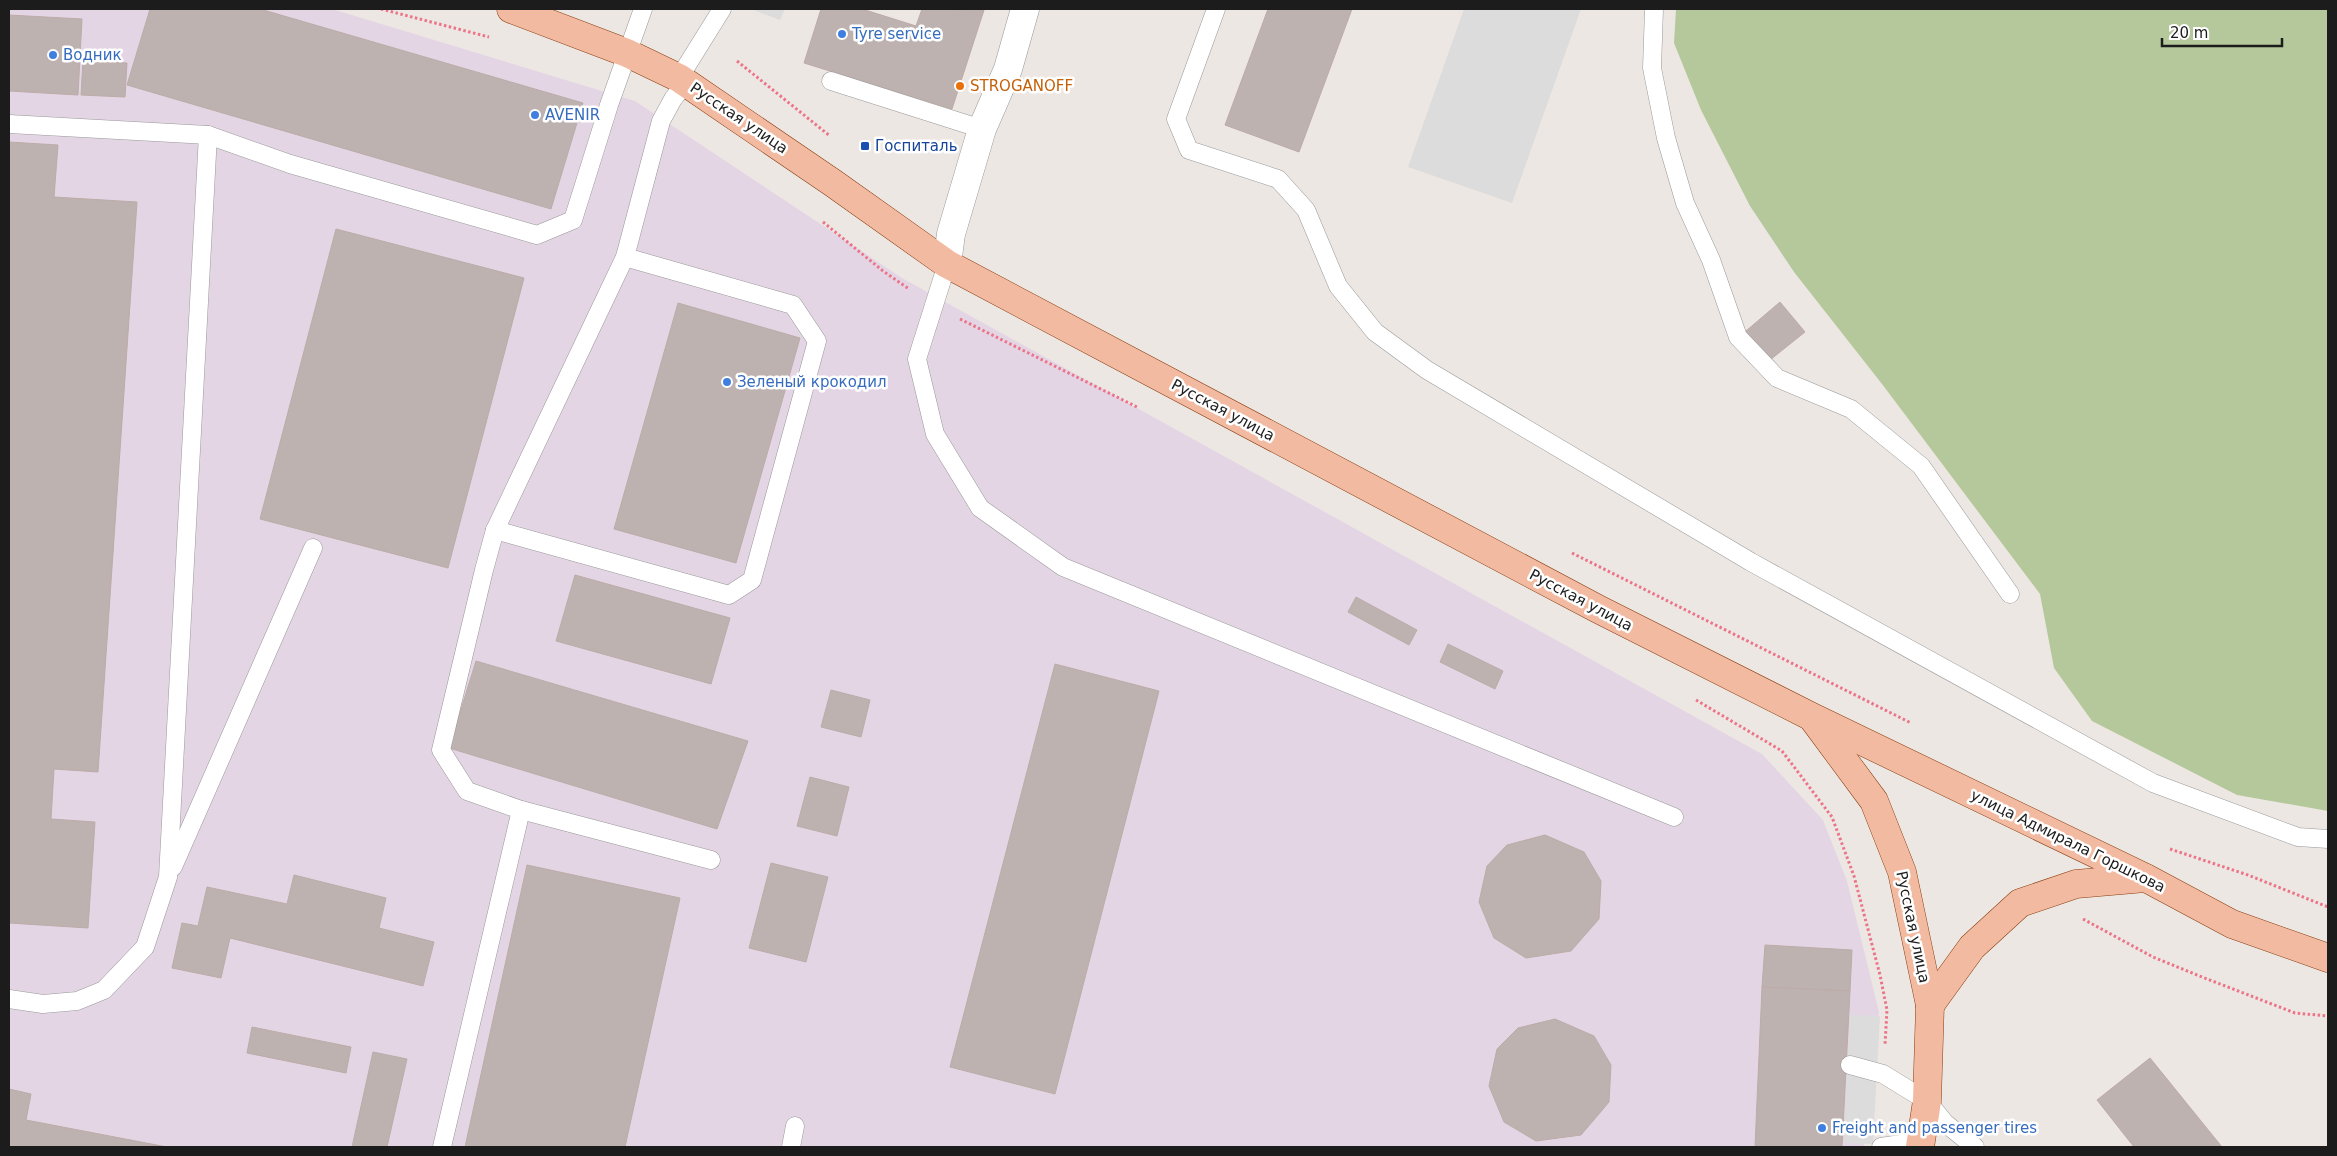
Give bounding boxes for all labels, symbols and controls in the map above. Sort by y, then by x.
scale bar [2162,15,2282,47]
text: 20 m [2170,24,2208,42]
place label: Tyre service [851,25,941,43]
marker: Tyre service [836,28,848,40]
place label: Водник [63,46,121,64]
marker: Водник [47,49,59,61]
place label: STROGANOFF [970,77,1073,95]
street label: Русская улица [687,79,791,157]
marker: STROGANOFF [954,80,966,92]
place label: AVENIR [545,106,600,124]
marker: AVENIR [529,109,541,121]
place label: Госпиталь [875,137,958,155]
marker: Госпиталь [859,140,871,152]
place label: Зеленый крокодил [737,373,887,391]
street label: Русская улица [1168,375,1278,445]
marker: Зеленый крокодил [721,376,733,388]
street label: Русская улица [1526,565,1636,635]
street label: улица Адмирала Горшкова [1968,786,2168,896]
street label: Русская улица [1892,869,1934,985]
place label: Freight and passenger tires [1832,1119,2037,1137]
marker: Freight and passenger tires [1816,1122,1828,1134]

